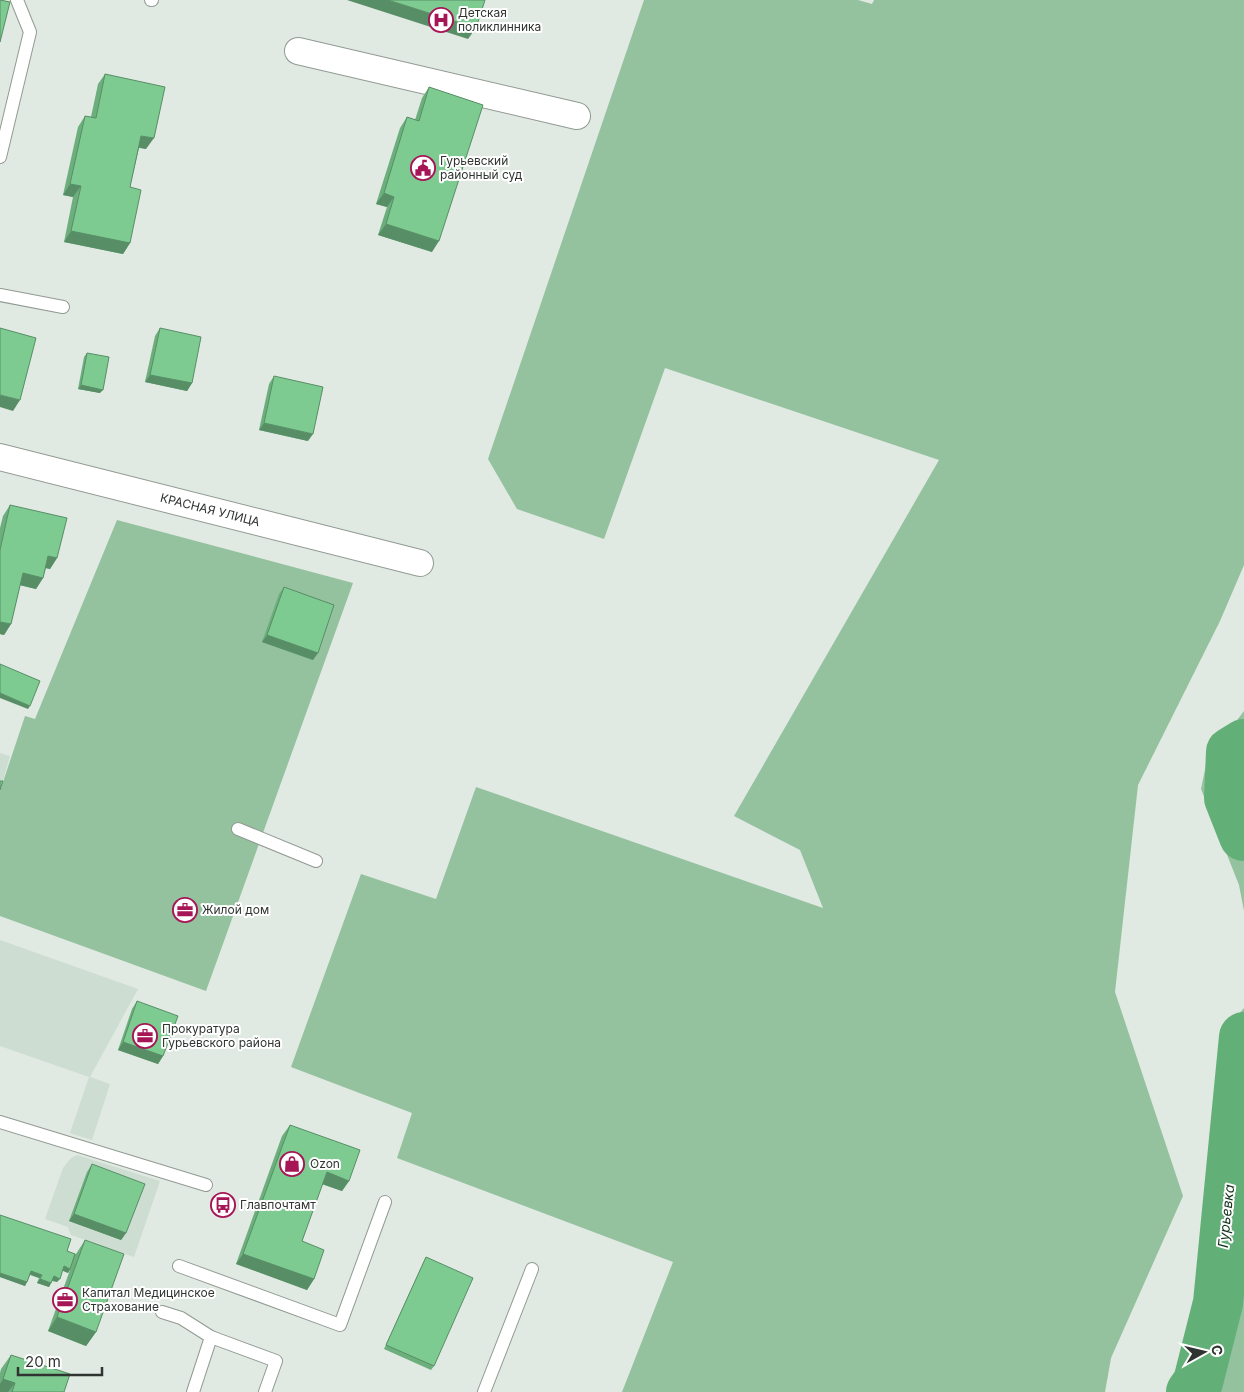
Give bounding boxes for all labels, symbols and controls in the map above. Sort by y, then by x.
place label: Детская поликлинника [458,5,541,34]
hospital icon: Детская поликлинника [428,7,454,33]
place label: Гурьевский районный суд [440,153,523,182]
public building icon: Гурьевский районный суд [410,155,436,181]
street label: КРАСНАЯ УЛИЦА [159,490,262,529]
office icon: Жилой дом [172,897,198,923]
place label: Жилой дом [202,902,269,917]
place label: Прокуратура Гурьевского района [162,1021,281,1050]
office icon: Прокуратура Гурьевского района [132,1023,158,1049]
shop icon: Ozon [279,1151,305,1177]
place label: Ozon [310,1156,340,1171]
water label: Гурьевка [1214,1183,1237,1248]
bus stop icon: Главпочтамт [210,1192,236,1218]
place label: Главпочтамт [240,1197,316,1212]
place label: Капитал Медицинское Страхование [82,1285,215,1314]
office icon: Капитал Медицинское Страхование [52,1287,78,1313]
north arrow [1179,1327,1229,1377]
scale bar [18,1344,101,1376]
text: С [1208,1344,1227,1356]
text: 20 m [25,1352,61,1371]

